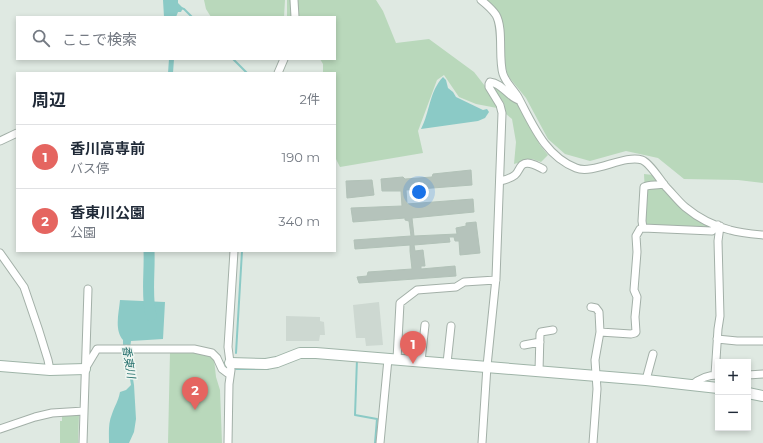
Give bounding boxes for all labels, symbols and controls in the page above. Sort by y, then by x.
search box [16,16,336,60]
icon: search [30,27,52,49]
text: ここで検索 [62,30,137,49]
text: 周辺 [32,90,66,110]
text: 2件 [300,91,320,107]
text: 香川高専前 [70,139,145,158]
text: 1 [42,149,48,165]
text: 190 m [282,149,320,165]
text: バス停 [70,160,109,176]
your location [409,182,429,202]
text: 香東川公園 [70,203,145,222]
text: 2 [41,213,49,229]
text: 340 m [278,213,320,229]
text: 公園 [70,224,96,240]
pin: 1 [400,331,426,364]
water label: 香東川 [120,345,139,380]
map controls [715,359,751,431]
button: + [715,359,751,395]
pin: 2 [182,377,208,410]
button: − [715,395,751,431]

